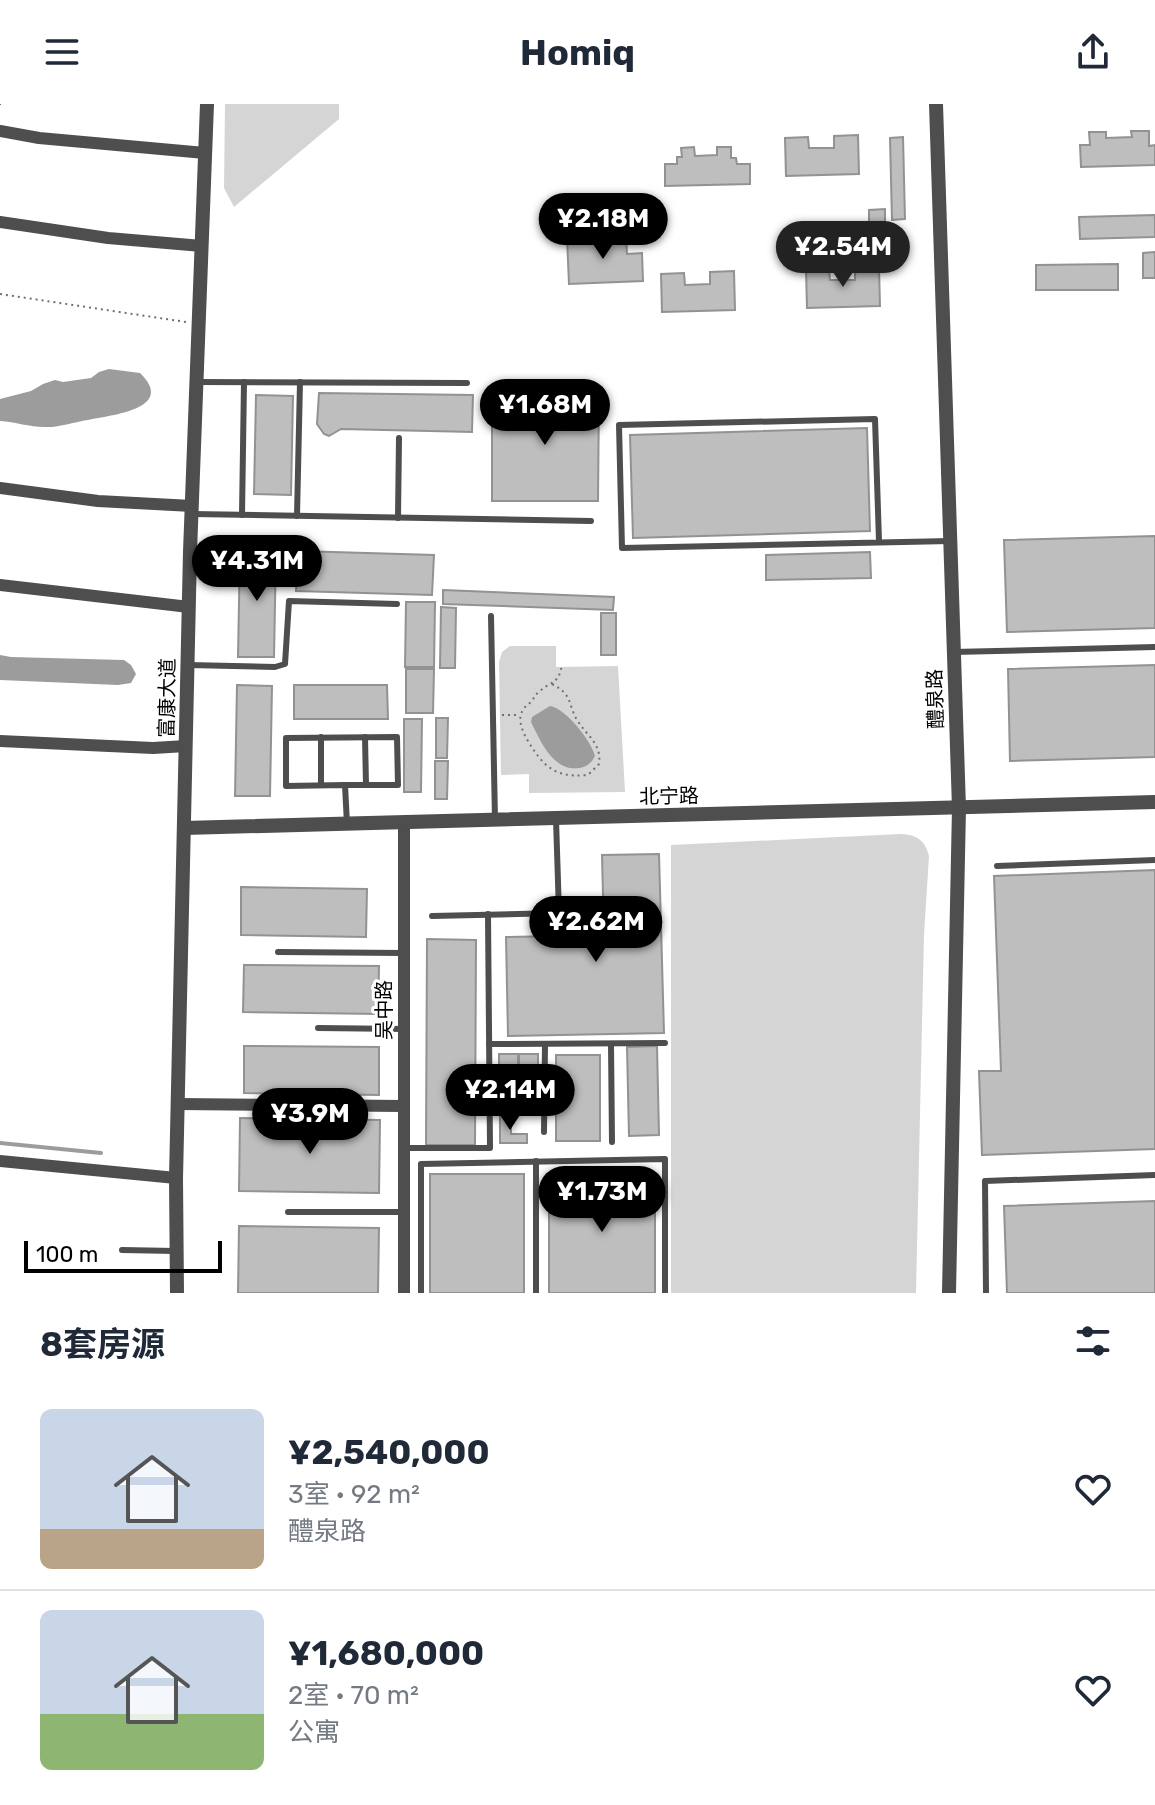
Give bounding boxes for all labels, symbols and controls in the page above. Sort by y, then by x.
icon: menu [40,30,84,74]
icon: share [1071,30,1115,74]
text: Homiq [520,31,635,74]
pin: ¥2.18M [538,193,668,261]
text: ¥2.18M [557,203,649,234]
pin: ¥2.54M [778,221,908,289]
text: ¥2.54M [794,231,892,262]
pin: ¥1.68M [480,379,610,447]
text: ¥1.68M [498,389,592,420]
pin: ¥4.31M [192,535,322,603]
text: ¥4.31M [210,545,304,576]
street label: 富康大道 [154,658,180,738]
street label: 醴泉路 [922,669,948,729]
street label: 北宁路 [639,783,699,809]
pin: ¥2.62M [531,896,661,964]
text: ¥2.62M [547,906,645,937]
street label: 吴中路 [372,980,396,1040]
pin: ¥2.14M [445,1064,575,1132]
text: ¥2.14M [464,1074,556,1105]
pin: ¥3.9M [254,1088,366,1156]
text: ¥3.9M [270,1098,350,1129]
pin: ¥1.73M [537,1166,667,1234]
text: ¥1.73M [557,1176,647,1207]
scale bar [24,1237,222,1273]
text: 100 m [36,1241,98,1268]
icon: filters [1071,1319,1115,1363]
text: 8套房源 [40,1324,165,1365]
text: ¥2,540,000 [288,1432,490,1473]
icon: home [104,1441,200,1537]
icon: heart [1071,1467,1115,1511]
text: 3室 · 92 m² [288,1479,420,1510]
text: 醴泉路 [288,1516,366,1547]
text: ¥1,680,000 [288,1633,484,1674]
icon: home [104,1642,200,1738]
icon: heart [1071,1668,1115,1712]
text: 2室 · 70 m² [288,1680,419,1711]
text: 公寓 [288,1717,340,1748]

